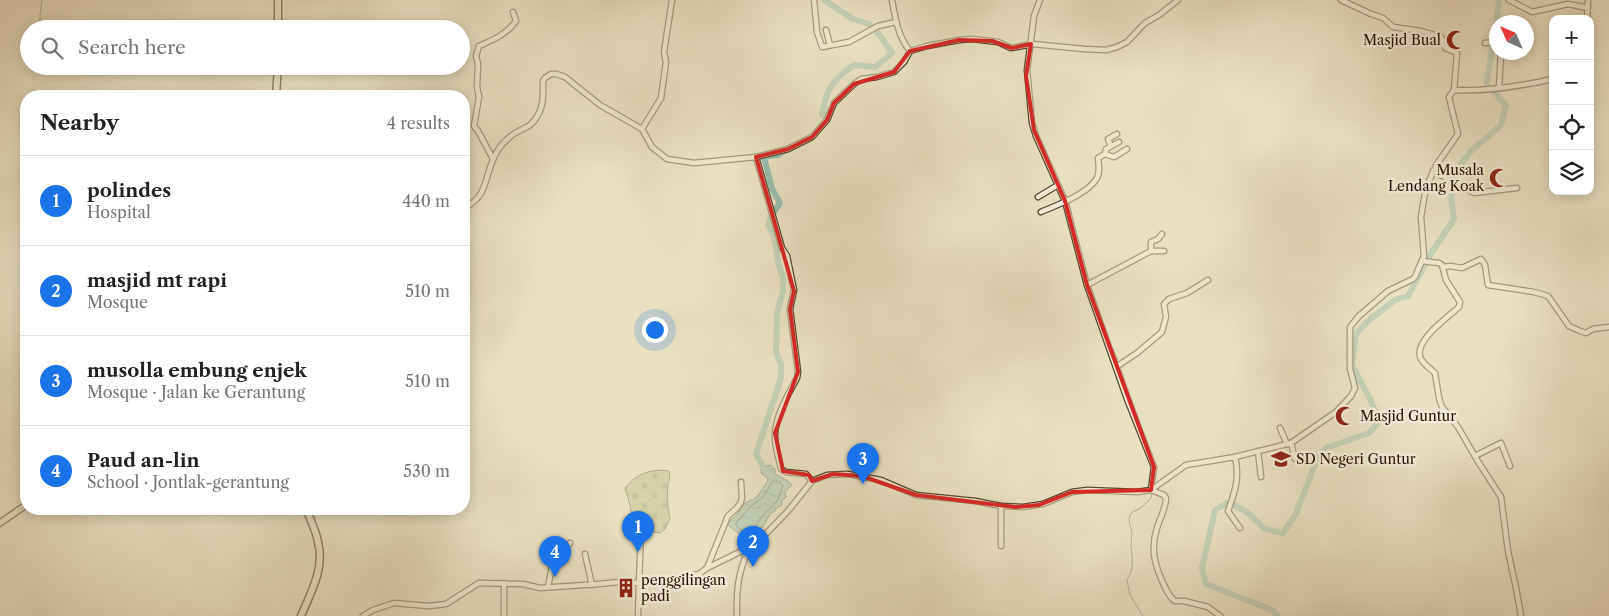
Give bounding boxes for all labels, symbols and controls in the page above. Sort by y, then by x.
north arrow [1489,15,1534,60]
map controls [1549,15,1594,195]
button: + [1549,15,1594,60]
search box [20,20,470,75]
mosque icon: Masjid Bual [1445,29,1467,51]
place label: Masjid Bual [1363,31,1441,49]
icon: search [38,34,66,62]
text: Search here [78,36,186,59]
button: − [1549,60,1594,105]
button: locate [1549,105,1594,150]
text: Nearby [40,110,119,135]
text: 4 results [387,113,450,133]
button: layers [1549,150,1594,195]
place label: Musala Lendang Koak [1388,161,1485,195]
mosque icon: Musala Lendang Koak [1488,167,1510,189]
text: polindes [87,179,171,202]
text: 1 [52,191,60,211]
text: 440 m [402,191,450,211]
text: Hospital [87,202,151,222]
text: masjid mt rapi [87,269,227,292]
text: 2 [51,281,61,301]
text: 510 m [405,281,450,301]
text: Mosque [87,292,148,312]
your location [642,317,668,343]
text: musolla embung enjek [87,359,307,382]
text: 3 [51,371,61,391]
text: 510 m [405,371,450,391]
text: Mosque · Jalan ke Gerantung [87,382,305,402]
mosque icon: Masjid Guntur [1334,405,1356,427]
place label: Masjid Guntur [1360,407,1456,425]
pin: 3 [847,443,879,484]
school or university icon: SD Negeri Guntur [1270,448,1292,470]
text: Paud an-lin [87,449,200,472]
place label: SD Negeri Guntur [1296,450,1416,468]
text: 4 [51,461,61,481]
text: 530 m [403,461,450,481]
text: School · Jontlak-gerantung [87,472,289,492]
pin: 1 [622,511,654,552]
pin: 2 [737,526,769,567]
pin: 4 [539,536,571,577]
place label: penggilingan padi [641,571,726,605]
building icon: penggilingan padi [615,577,637,599]

